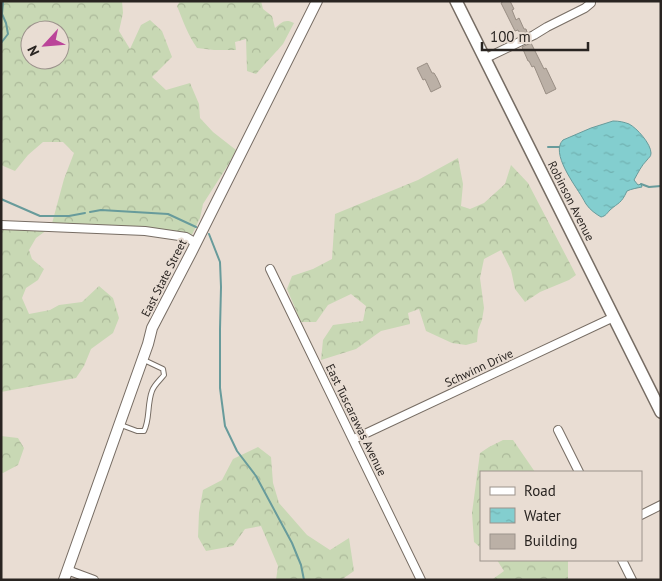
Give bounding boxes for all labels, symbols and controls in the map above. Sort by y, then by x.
north arrow [20,20,70,70]
scale bar [482,20,588,52]
text: 100 m [490,27,531,46]
text: N [23,43,43,59]
street label: Robinson Avenue [545,158,598,243]
street label: East State Street [138,237,190,319]
street label: Schwinn Drive [442,345,515,390]
street label: East Tuscarawas Avenue [323,361,390,478]
legend [480,471,642,561]
text: Road [524,481,556,500]
text: Water [524,506,561,525]
text: Building [524,531,578,550]

